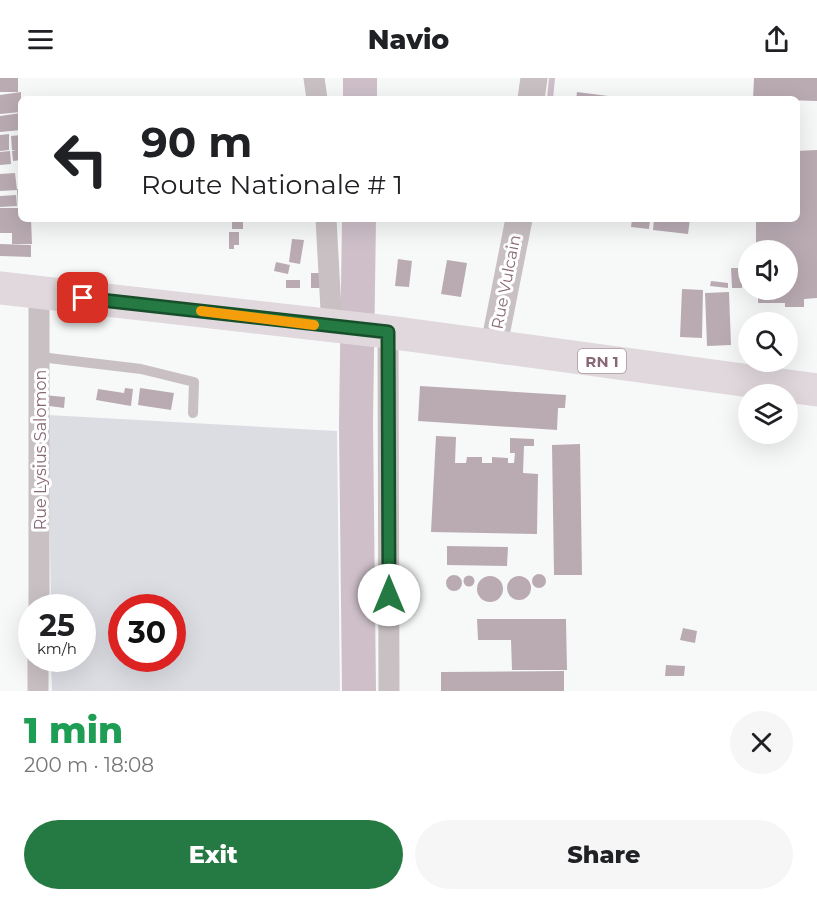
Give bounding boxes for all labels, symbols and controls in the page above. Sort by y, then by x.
icon: menu [24,23,57,56]
text: Navio [368,23,449,56]
icon: share [760,23,793,56]
text: 90 m [141,116,252,168]
icon: left [42,120,120,198]
text: Route Nationale # 1 [141,168,403,201]
street label: Rue Vulcain [488,233,524,331]
map controls [738,240,798,444]
button: sound [738,240,798,300]
pin [57,272,108,323]
icon: arrive [66,281,99,314]
button: search [738,312,798,372]
road number: RN 1 [578,349,626,373]
street label: Rue Lysius Salomon [31,370,50,530]
button: layers [738,384,798,444]
position arrow [357,563,421,627]
speed limit sign: 30 [108,594,186,672]
text: 25 [39,607,75,644]
text: km/h [37,639,77,658]
text: 1 min [24,708,123,752]
button: close [730,711,793,774]
text: 200 m · 18:08 [24,753,154,777]
button: Exit [24,820,403,889]
button: Share [415,820,793,889]

